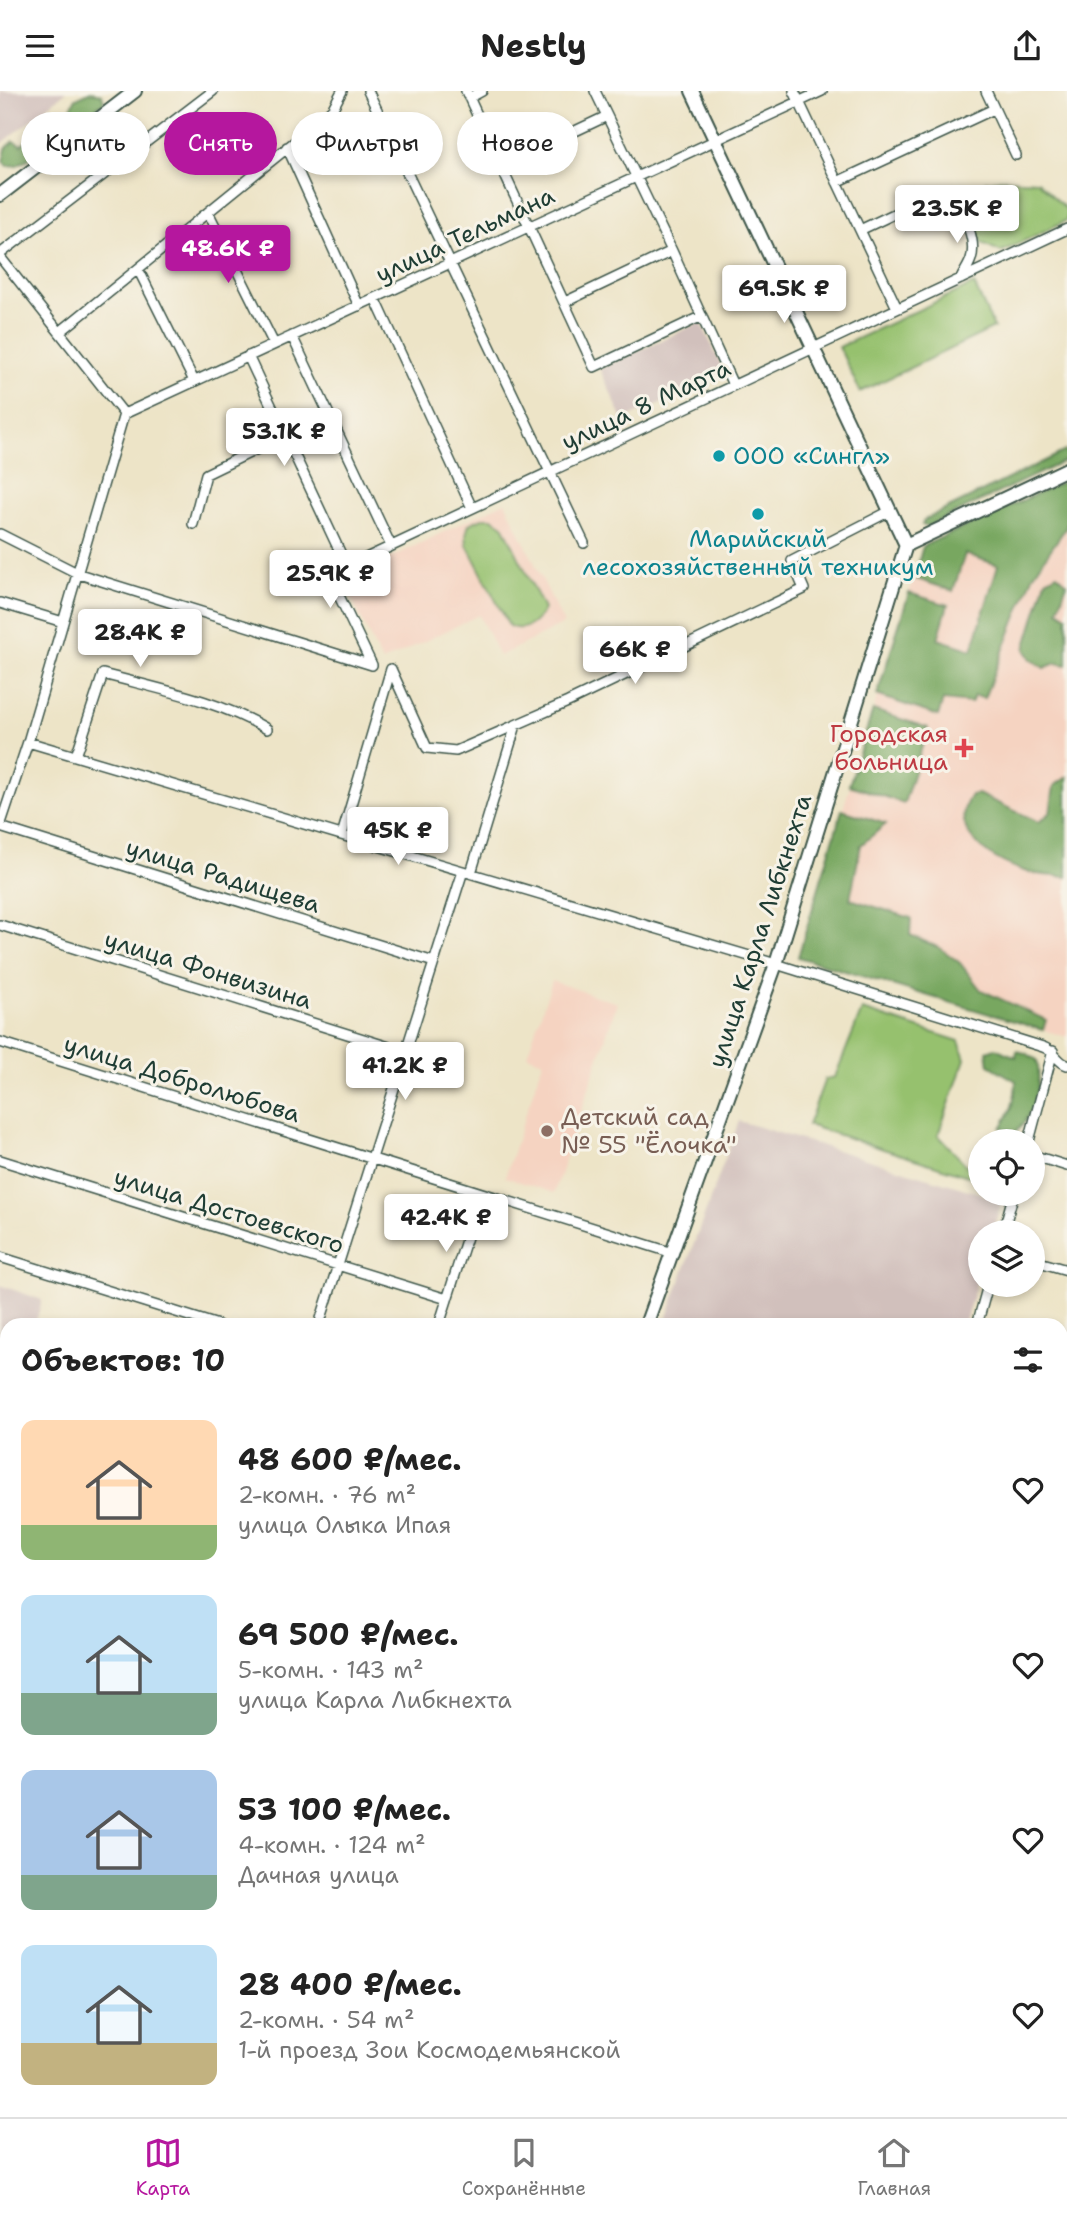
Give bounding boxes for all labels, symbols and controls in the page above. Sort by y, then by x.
text: Nestly [480,24,587,67]
icon: menu [21,27,59,65]
icon: share [1008,27,1046,65]
chip: Купить [21,112,150,175]
chip: Снять [164,112,277,175]
chip: Фильтры [291,112,443,175]
chip: Новое [457,112,578,175]
street label: улица Тельмана [370,179,560,290]
pin: 23.5K ₽ [892,185,1022,245]
text: 23.5K ₽ [911,193,1003,223]
pin: 48.6K ₽ [163,225,293,285]
text: 48.6K ₽ [181,233,275,263]
pin: 69.5K ₽ [719,265,849,325]
text: 69.5K ₽ [738,273,830,303]
street label: улица 8 Марта [556,352,736,458]
pin: 53.1K ₽ [219,409,349,468]
text: 53.1K ₽ [242,416,326,446]
place label: ООО «Сингл» [733,440,890,472]
marker: ООО «Сингл» [711,448,727,464]
marker: Марийский лесохозяйственный техникум [750,506,766,522]
place label: Марийский лесохозяйственный техникум [583,523,934,583]
pin: 25.9K ₽ [265,551,395,610]
text: 25.9K ₽ [285,558,375,588]
pin: 28.4K ₽ [75,609,205,669]
text: 28.4K ₽ [94,617,186,647]
pin: 66K ₽ [586,627,684,686]
text: 66K ₽ [599,634,671,664]
place label: Городская больница [830,718,948,778]
marker: Городская больница [954,738,974,758]
street label: улица Карла Либкнехта [701,790,819,1072]
pin: 45K ₽ [349,807,447,867]
text: 45K ₽ [363,815,433,845]
street label: улица Радищева [122,831,324,921]
street label: улица Фонвизина [100,923,316,1017]
street label: улица Добролюбова [60,1028,304,1130]
pin: 41.2K ₽ [340,1042,470,1102]
text: 41.2K ₽ [362,1050,448,1080]
place label: Детский сад № 55 "Ёлочка" [561,1101,737,1161]
marker: Детский сад № 55 "Ёлочка" [539,1123,555,1139]
map controls [968,1129,1045,1297]
button: locate [968,1129,1045,1206]
street label: улица Достоевского [110,1161,348,1261]
pin: 42.4K ₽ [381,1195,511,1254]
text: 42.4K ₽ [400,1202,492,1232]
button: layers [968,1220,1045,1297]
text: Объектов: 10 [21,1340,225,1381]
icon: filters [1009,1341,1047,1379]
text: 48 600 ₽/мес. [238,1439,462,1480]
icon: home [77,1448,161,1532]
icon: heart [1009,1471,1047,1509]
text: 2-комн. · 76 m² [238,1480,416,1510]
text: улица Олыка Ипая [238,1510,451,1540]
text: 69 500 ₽/мес. [238,1614,459,1655]
icon: home [77,1623,161,1707]
icon: heart [1009,1646,1047,1684]
text: 5-комн. · 143 m² [238,1655,424,1685]
text: улица Карла Либкнехта [238,1685,512,1715]
text: 53 100 ₽/мес. [238,1789,451,1830]
icon: home [77,1798,161,1882]
icon: heart [1009,1821,1047,1859]
text: 4-комн. · 124 m² [238,1830,426,1860]
text: Дачная улица [238,1860,399,1890]
text: 28 400 ₽/мес. [238,1964,462,2005]
icon: home [77,1973,161,2057]
icon: heart [1009,1996,1047,2034]
text: 2-комн. · 54 m² [238,2005,415,2035]
text: 1-й проезд Зои Космодемьянской [238,2035,621,2065]
tab: Карта [136,2134,190,2201]
tab: Сохранённые [462,2134,586,2201]
tab: Главная [858,2134,931,2201]

